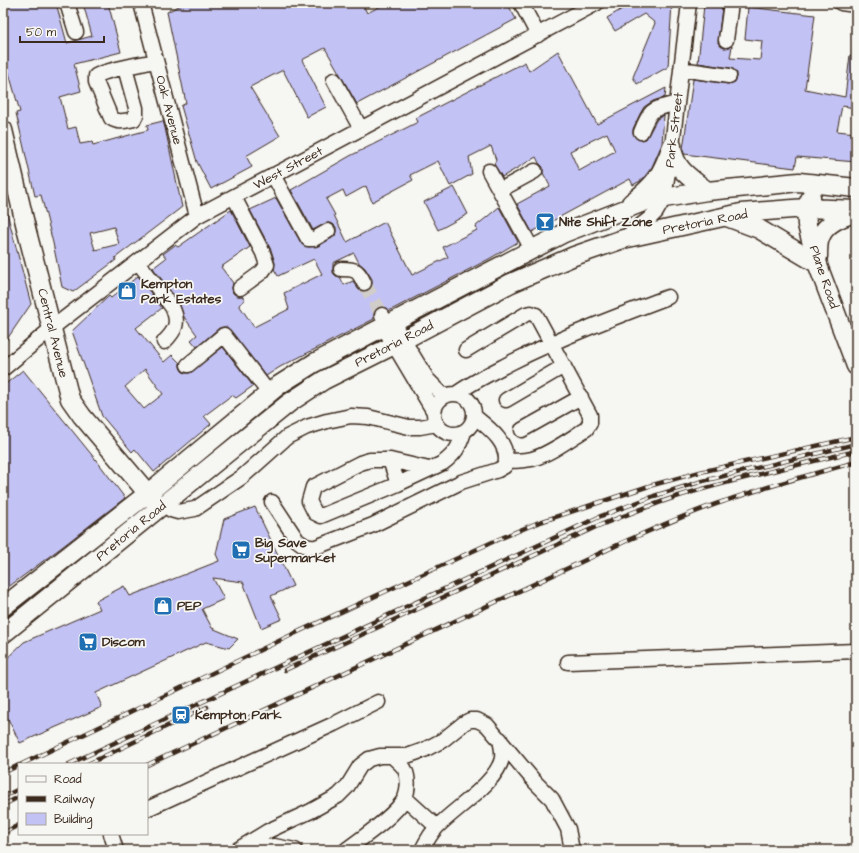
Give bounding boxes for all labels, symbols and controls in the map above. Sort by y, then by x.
scale bar [20,18,104,44]
text: 50 m [26,24,57,41]
street label: Oak Avenue [151,73,187,147]
street label: Park Street [660,91,688,169]
street label: West Street [250,142,327,194]
street label: Pretoria Road [661,205,749,239]
bar icon: Nite Shift Zone [534,211,556,233]
place label: Nite Shift Zone [559,213,653,231]
street label: Plane Road [805,243,843,311]
place label: Kempton Park Estates [141,275,222,308]
shop icon: Kempton Park Estates [116,280,138,302]
street label: Central Avenue [33,287,73,379]
street label: Pretoria Road [352,316,437,372]
street label: Pretoria Road [92,497,170,565]
place label: Big Save Supermarket [254,534,336,568]
supermarket icon: Big Save Supermarket [230,539,252,561]
shop icon: PEP [152,595,174,617]
place label: PEP [177,597,202,615]
supermarket icon: Discom [77,631,99,653]
place label: Discom [102,633,145,651]
station icon: Kempton Park [170,704,192,726]
place label: Kempton Park [195,706,283,725]
legend [18,763,148,835]
text: Road [54,771,82,788]
text: Railway [54,791,95,809]
text: Building [54,811,92,829]

